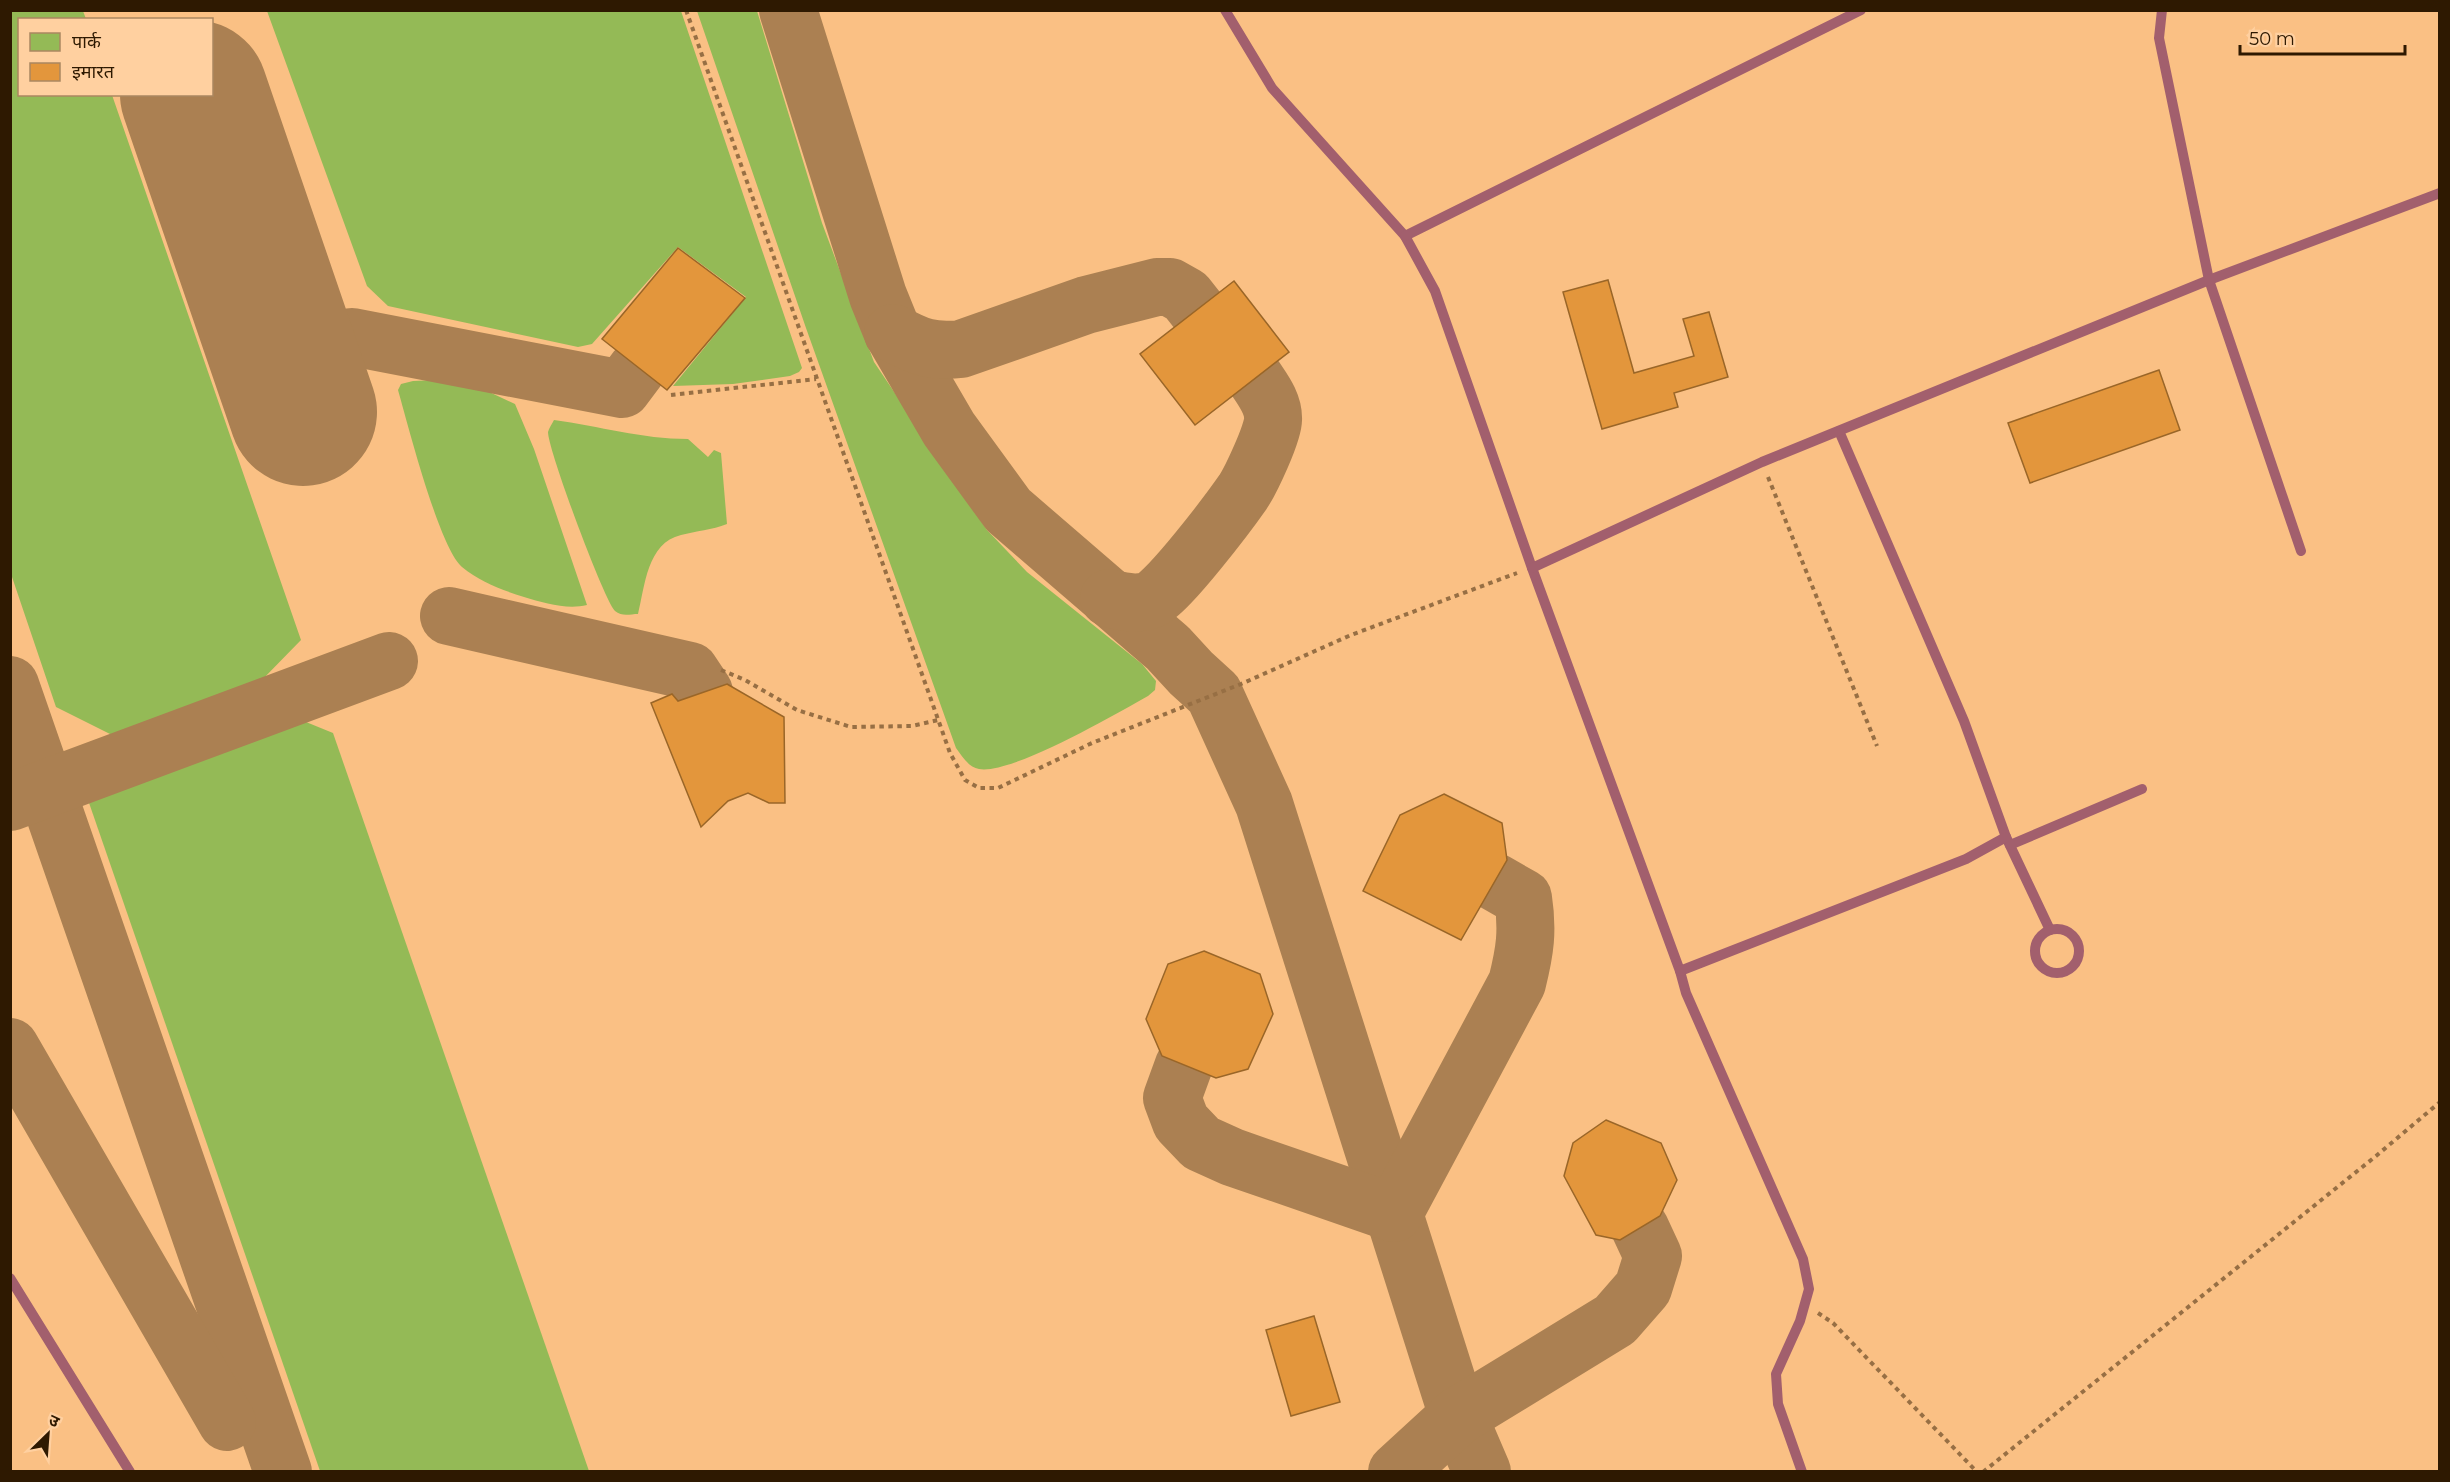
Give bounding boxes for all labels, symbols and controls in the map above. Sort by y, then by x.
legend [18,18,213,96]
scale bar [2240,18,2405,56]
text: 50 m [2249,28,2295,50]
text: पार्क [72,31,102,53]
text: इमारत [72,61,115,83]
north arrow [18,1404,78,1464]
text: उ [46,1410,63,1432]

